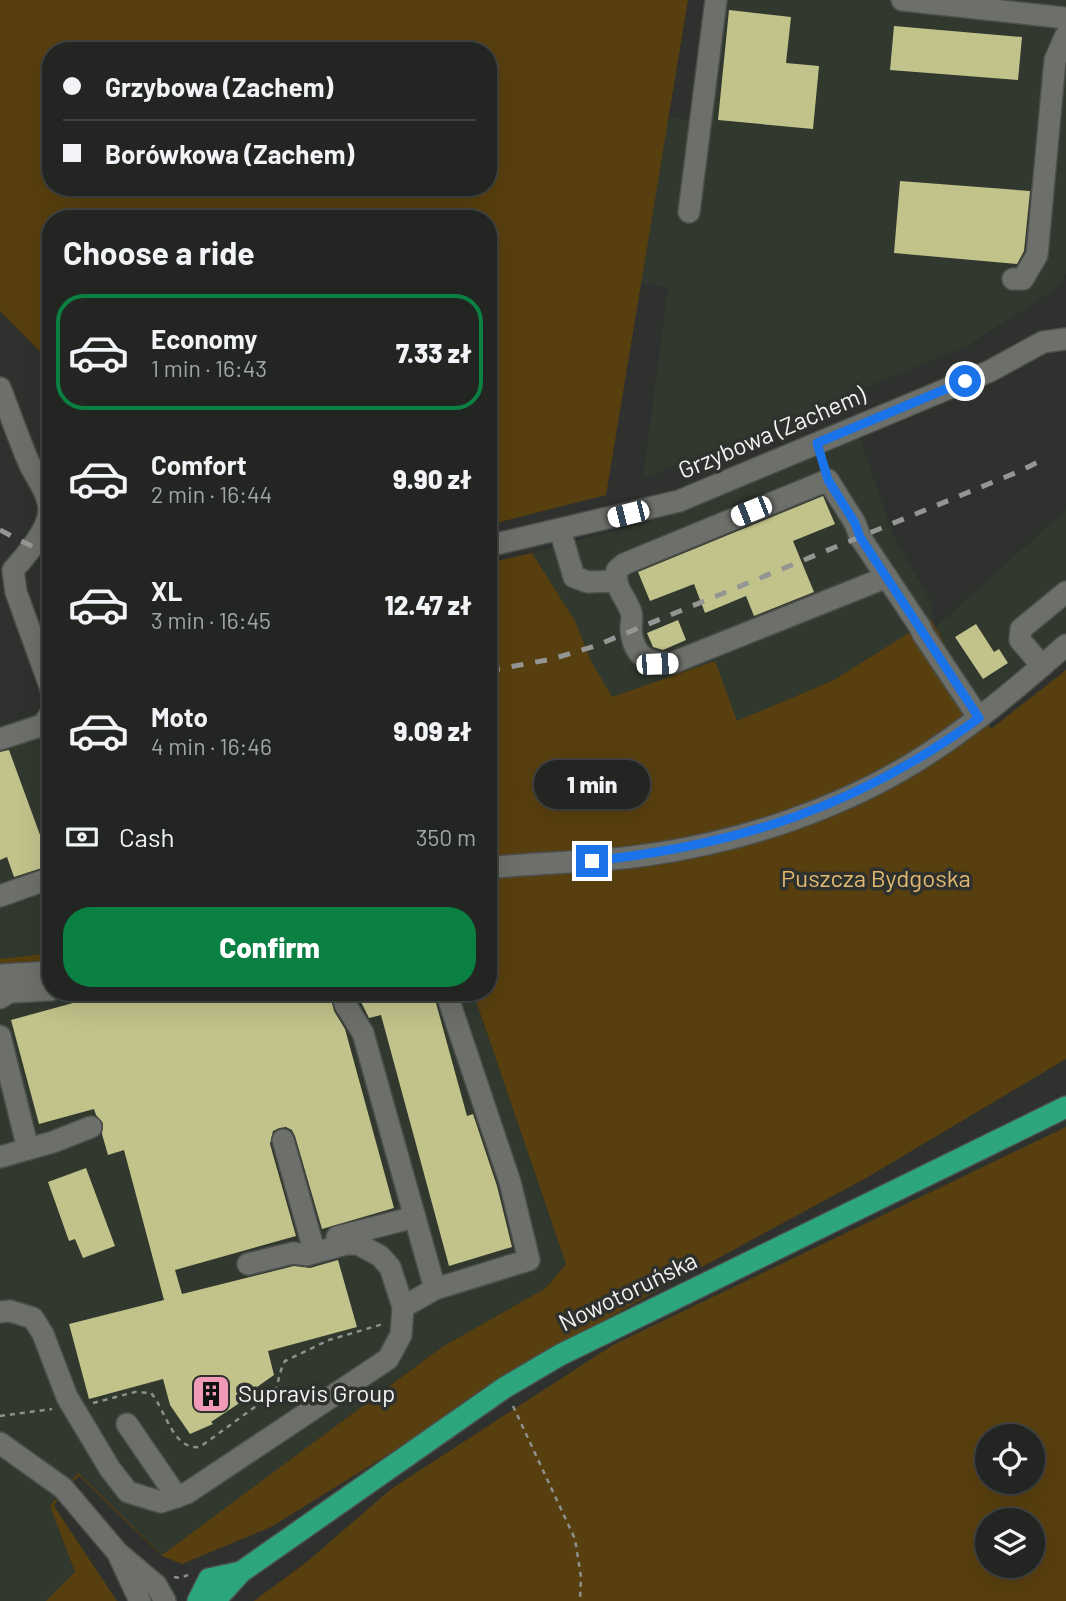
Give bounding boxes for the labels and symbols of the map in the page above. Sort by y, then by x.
route start [949,365,981,397]
street label: Grzybowa (Zachem) [673,379,870,484]
car [728,493,775,529]
car [606,499,651,529]
car [636,653,679,675]
callout: 1 min [534,760,650,808]
route end [576,845,608,877]
park label: Puszcza Bydgoska [781,863,971,892]
street label: Nowotoruńska [553,1245,701,1337]
building icon: Supravis Group [190,1373,232,1415]
place label: Supravis Group [238,1378,395,1407]

